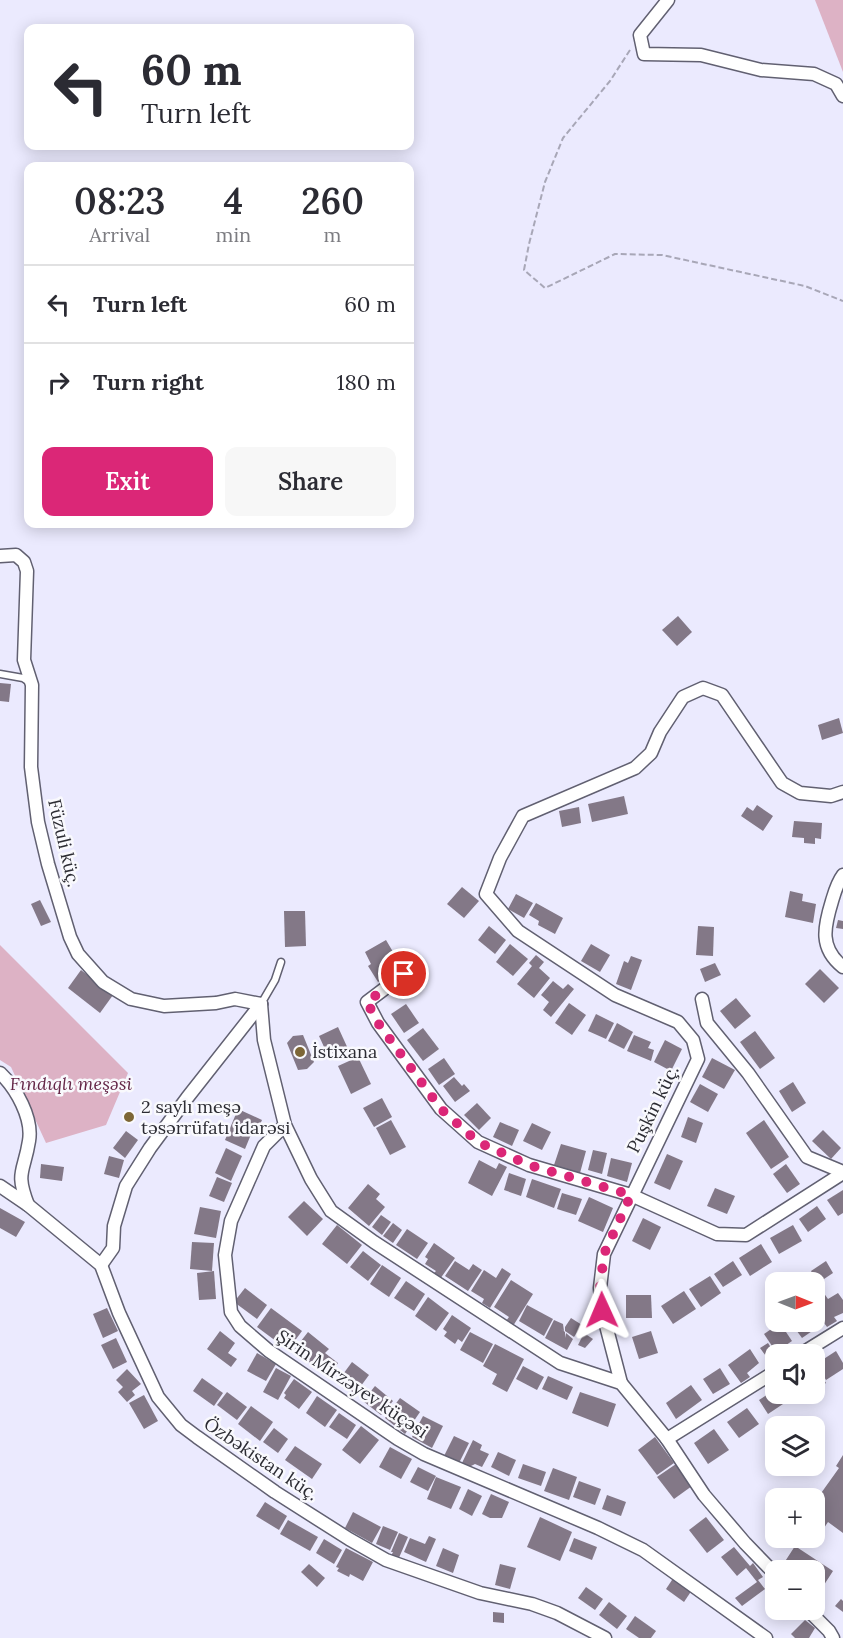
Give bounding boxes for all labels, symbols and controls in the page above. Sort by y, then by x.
text: 60 m [141,43,242,97]
icon: left [42,48,120,126]
text: Turn left [141,96,251,130]
text: 08:23 [74,178,165,224]
text: 4 [224,178,243,224]
text: 260 [301,178,364,224]
text: Arrival [89,222,150,247]
text: min [216,222,251,247]
text: m [324,222,341,247]
icon: left [42,288,75,321]
text: Turn left [93,290,187,318]
text: 60 m [344,290,396,318]
icon: right [42,366,75,399]
text: Turn right [93,368,204,396]
text: 180 m [337,368,396,396]
button: Exit [42,447,213,516]
button: Share [225,447,396,516]
street label: Füzuli küç. [43,797,86,889]
pin [378,948,429,999]
icon: arrive [387,957,420,990]
place label: İstixana [312,1040,377,1063]
marker: İstixana [293,1045,307,1059]
street label: Puşkin küç. [621,1061,684,1156]
park label: Fındıqlı meşəsi [10,1072,132,1095]
place label: 2 saylı meşə təsərrüfatı idarəsi [141,1095,290,1139]
marker: 2 saylı meşə təsərrüfatı idarəsi [122,1110,136,1124]
north arrow [765,1272,825,1332]
map controls [765,1272,825,1620]
position arrow [570,1278,634,1342]
street label: Şirin Mirzəyev küçəsi [272,1324,432,1443]
button: sound [765,1344,825,1404]
street label: Özbəkistan küç. [200,1412,323,1505]
button: layers [765,1416,825,1476]
button: + [765,1488,825,1548]
button: − [765,1560,825,1620]

